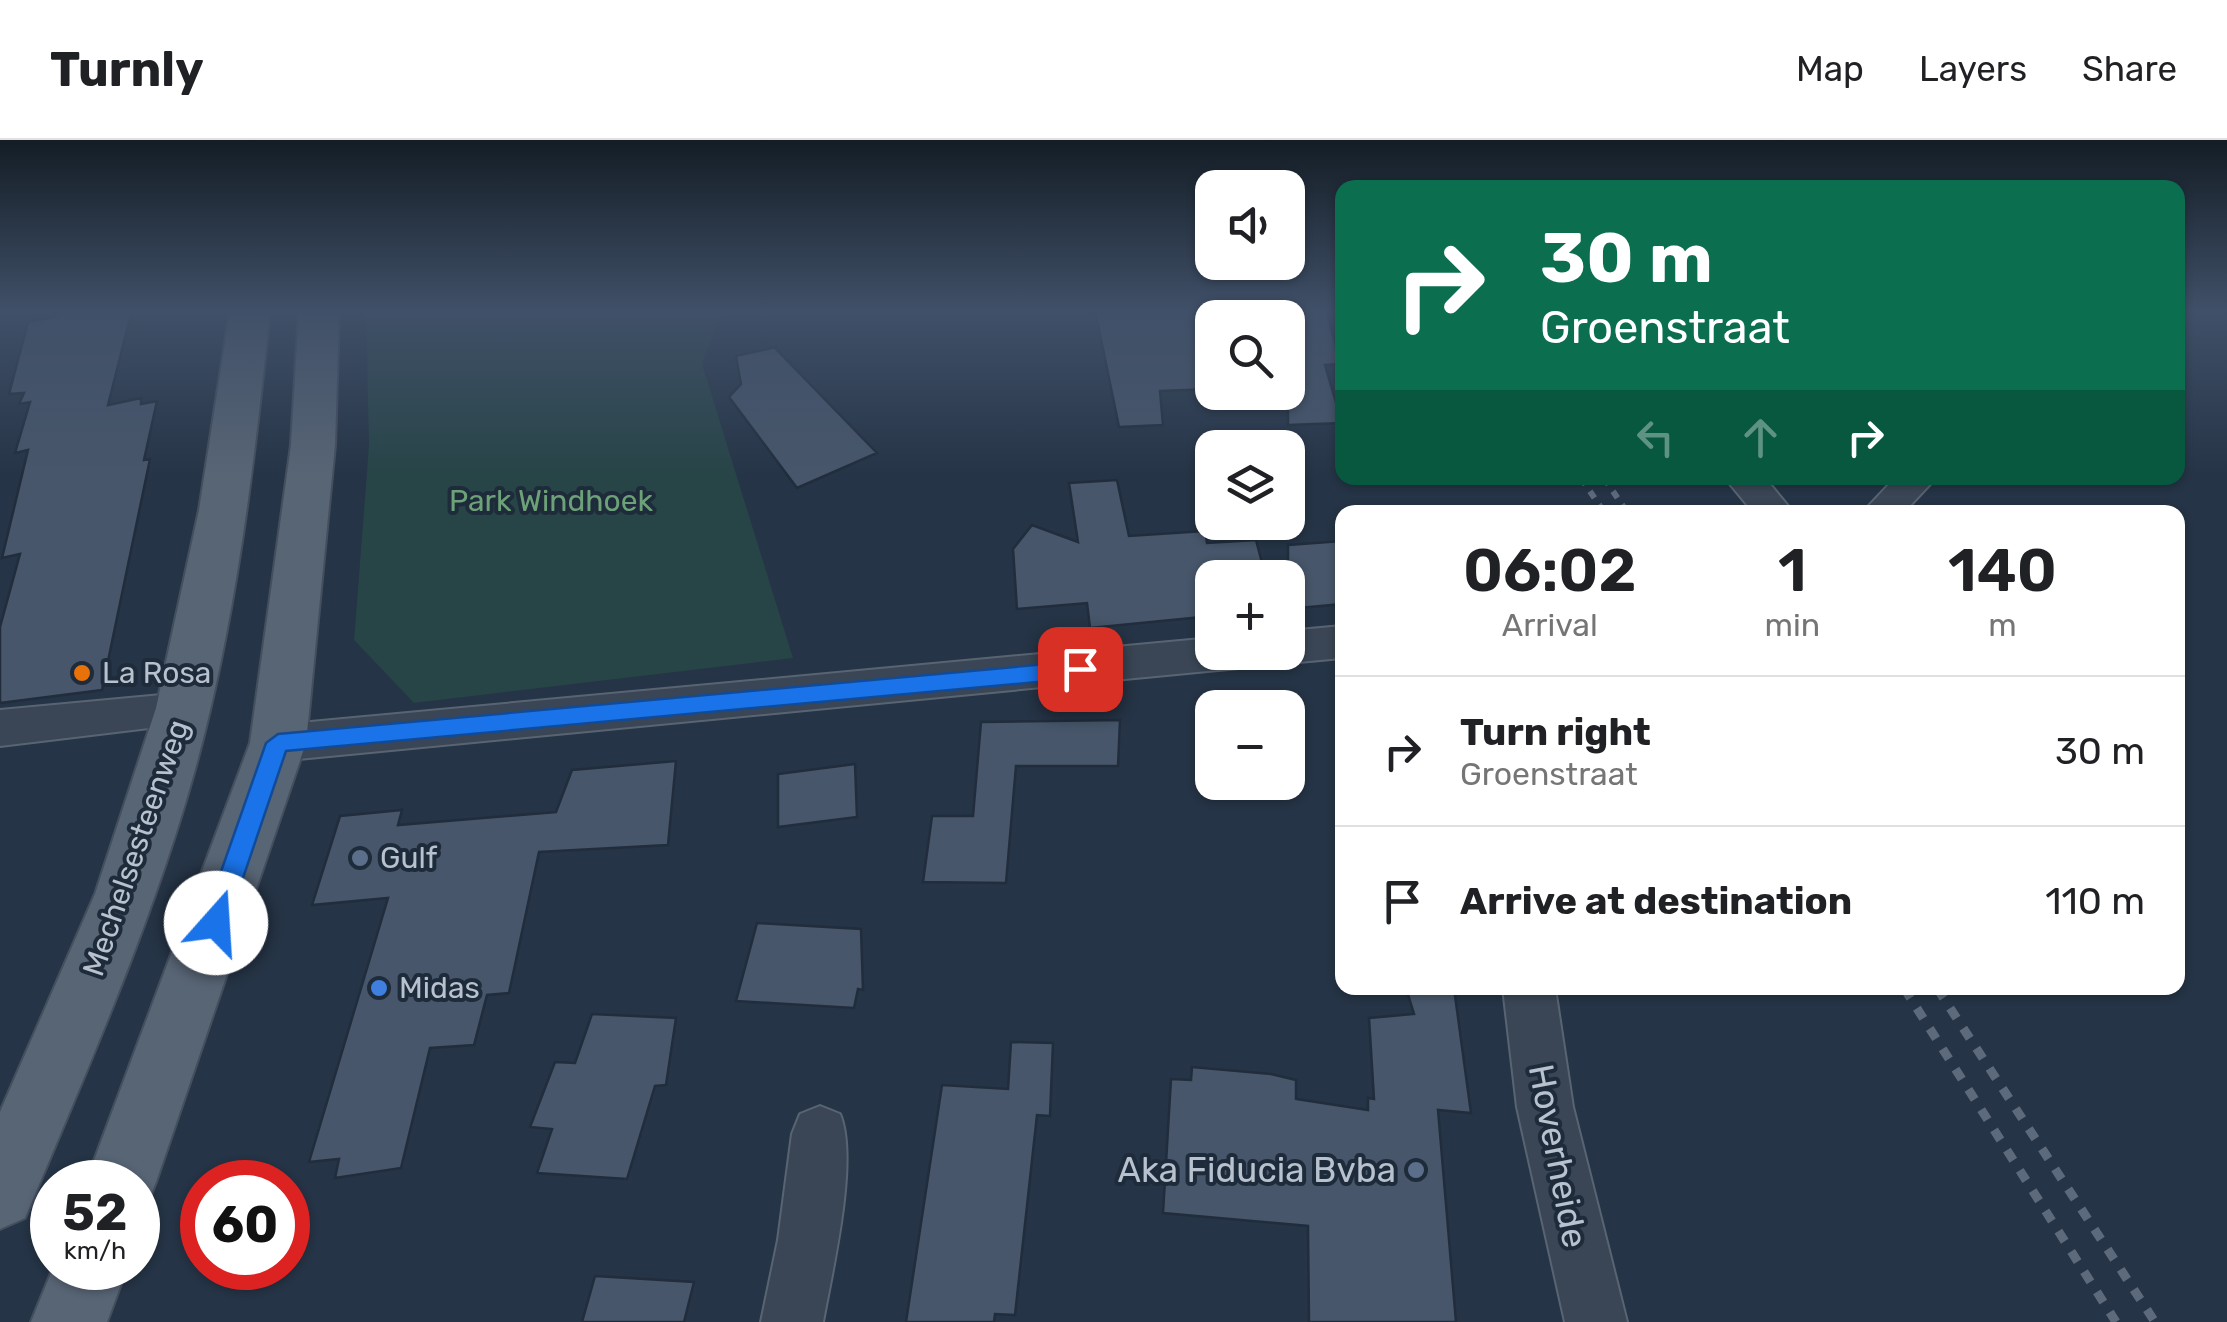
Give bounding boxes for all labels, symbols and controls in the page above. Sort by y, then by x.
text: Turnly [50,41,204,98]
text: Map [1796,48,1864,90]
text: Layers [1919,48,2027,90]
text: Share [2082,48,2177,90]
map controls [1195,170,1305,800]
button: sound [1195,170,1305,280]
text: 30 m [1540,217,1713,300]
icon: right [1375,220,1505,350]
button: search [1195,300,1305,410]
text: Groenstraat [1540,301,1790,354]
icon: left [1628,410,1683,465]
icon: ahead [1733,410,1788,465]
icon: right [1838,410,1893,465]
button: layers [1195,430,1305,540]
park label: Park Windhoek [449,483,654,519]
text: 06:02 [1463,535,1636,606]
text: 1 [1778,535,1807,606]
text: 140 [1948,535,2057,606]
button: + [1195,560,1305,670]
text: Arrival [1502,606,1598,644]
text: min [1765,606,1820,644]
text: m [1988,606,2017,644]
pin [1038,627,1123,712]
icon: arrive [1053,642,1108,697]
place label: La Rosa [102,655,211,691]
marker: La Rosa [71,662,93,684]
button: − [1195,690,1305,800]
text: Turn right [1460,709,1651,755]
street label: Mechelsesteenweg [75,715,197,981]
icon: right [1375,724,1430,779]
text: 30 m [2055,728,2145,774]
text: Groenstraat [1460,755,1638,793]
place label: Gulf [380,840,438,876]
marker: Gulf [349,847,371,869]
position arrow [164,871,268,975]
icon: arrive [1375,874,1430,929]
text: Arrive at destination [1460,878,1852,924]
text: 110 m [2045,878,2145,924]
place label: Midas [399,970,480,1006]
marker: Midas [368,977,390,999]
street label: Hoverheide [1520,1061,1596,1251]
place label: Aka Fiducia Bvba [1118,1149,1396,1191]
marker: Aka Fiducia Bvba [1405,1159,1427,1181]
speed limit sign: 60 [180,1160,310,1290]
text: 52 [63,1183,127,1243]
text: km/h [64,1236,126,1265]

